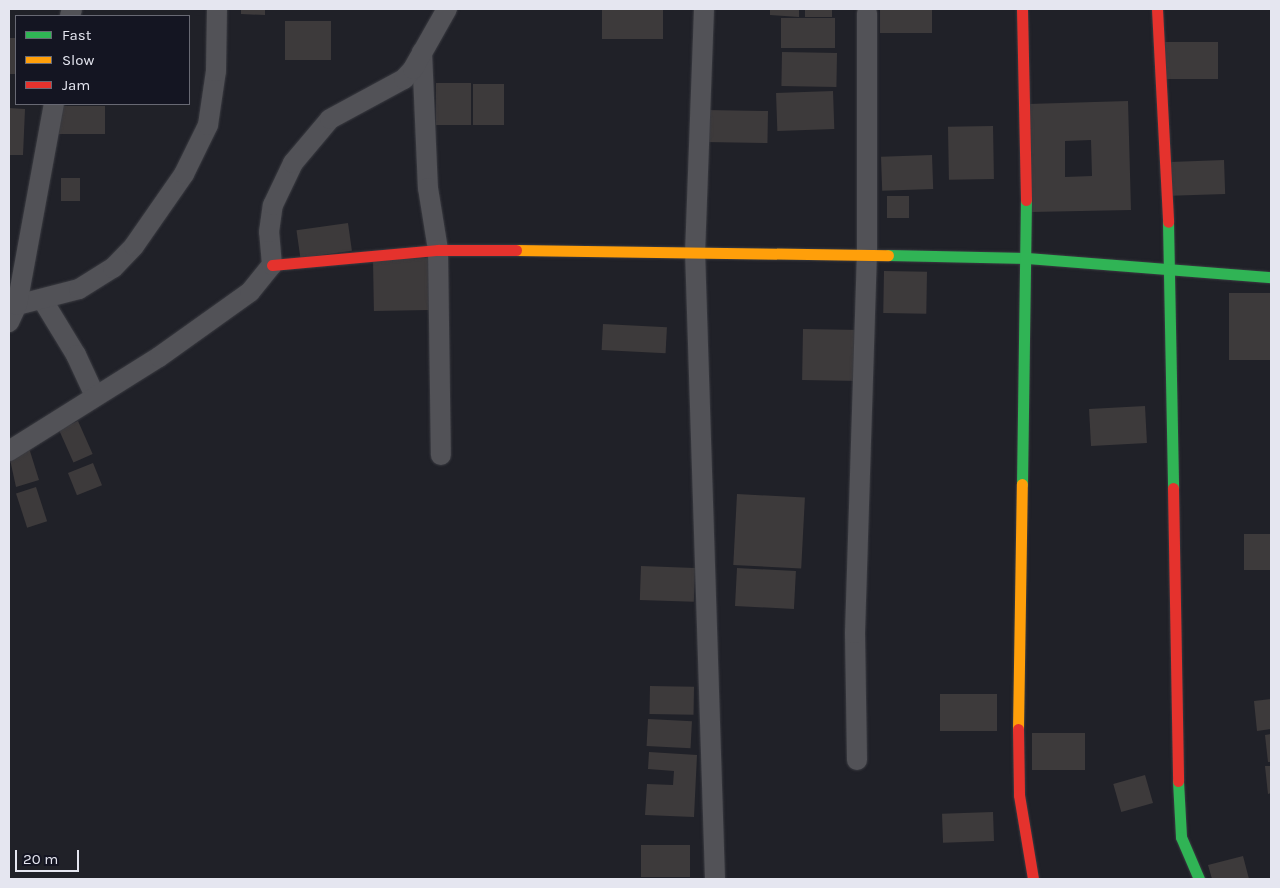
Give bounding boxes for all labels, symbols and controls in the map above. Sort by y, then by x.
legend [15,15,190,105]
text: Fast [62,26,91,44]
text: Slow [62,51,94,69]
text: Jam [62,76,90,94]
scale bar [18,840,81,872]
text: 20 m [23,850,58,868]

